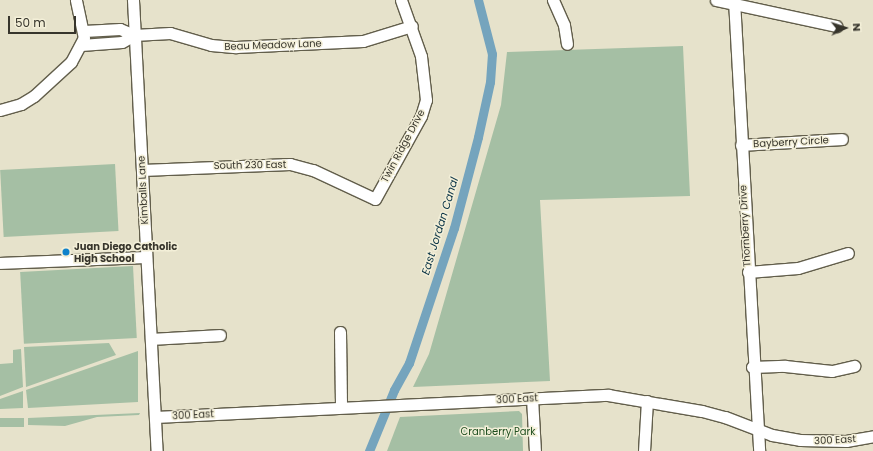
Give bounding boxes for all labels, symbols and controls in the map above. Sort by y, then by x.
scale bar [10,8,78,34]
north arrow [825,8,865,48]
text: 50 m [15,14,46,31]
text: N [849,23,865,32]
street label: Beau Meadow Lane [224,37,322,53]
street label: Twin Ridge Drive [379,107,427,185]
street label: Bayberry Circle [753,134,829,150]
street label: Kimballs Lane [135,155,151,225]
street label: South 230 East [214,158,286,172]
water label: East Jordan Canal [419,176,461,276]
street label: Thornberry Drive [737,185,753,267]
place label: Juan Diego Catholic High School [74,240,177,264]
marker: Juan Diego Catholic High School [61,247,71,257]
street label: 300 East [496,392,538,406]
street label: 300 East [172,408,214,422]
park label: Cranberry Park [461,426,535,438]
street label: 300 East [814,433,856,447]

